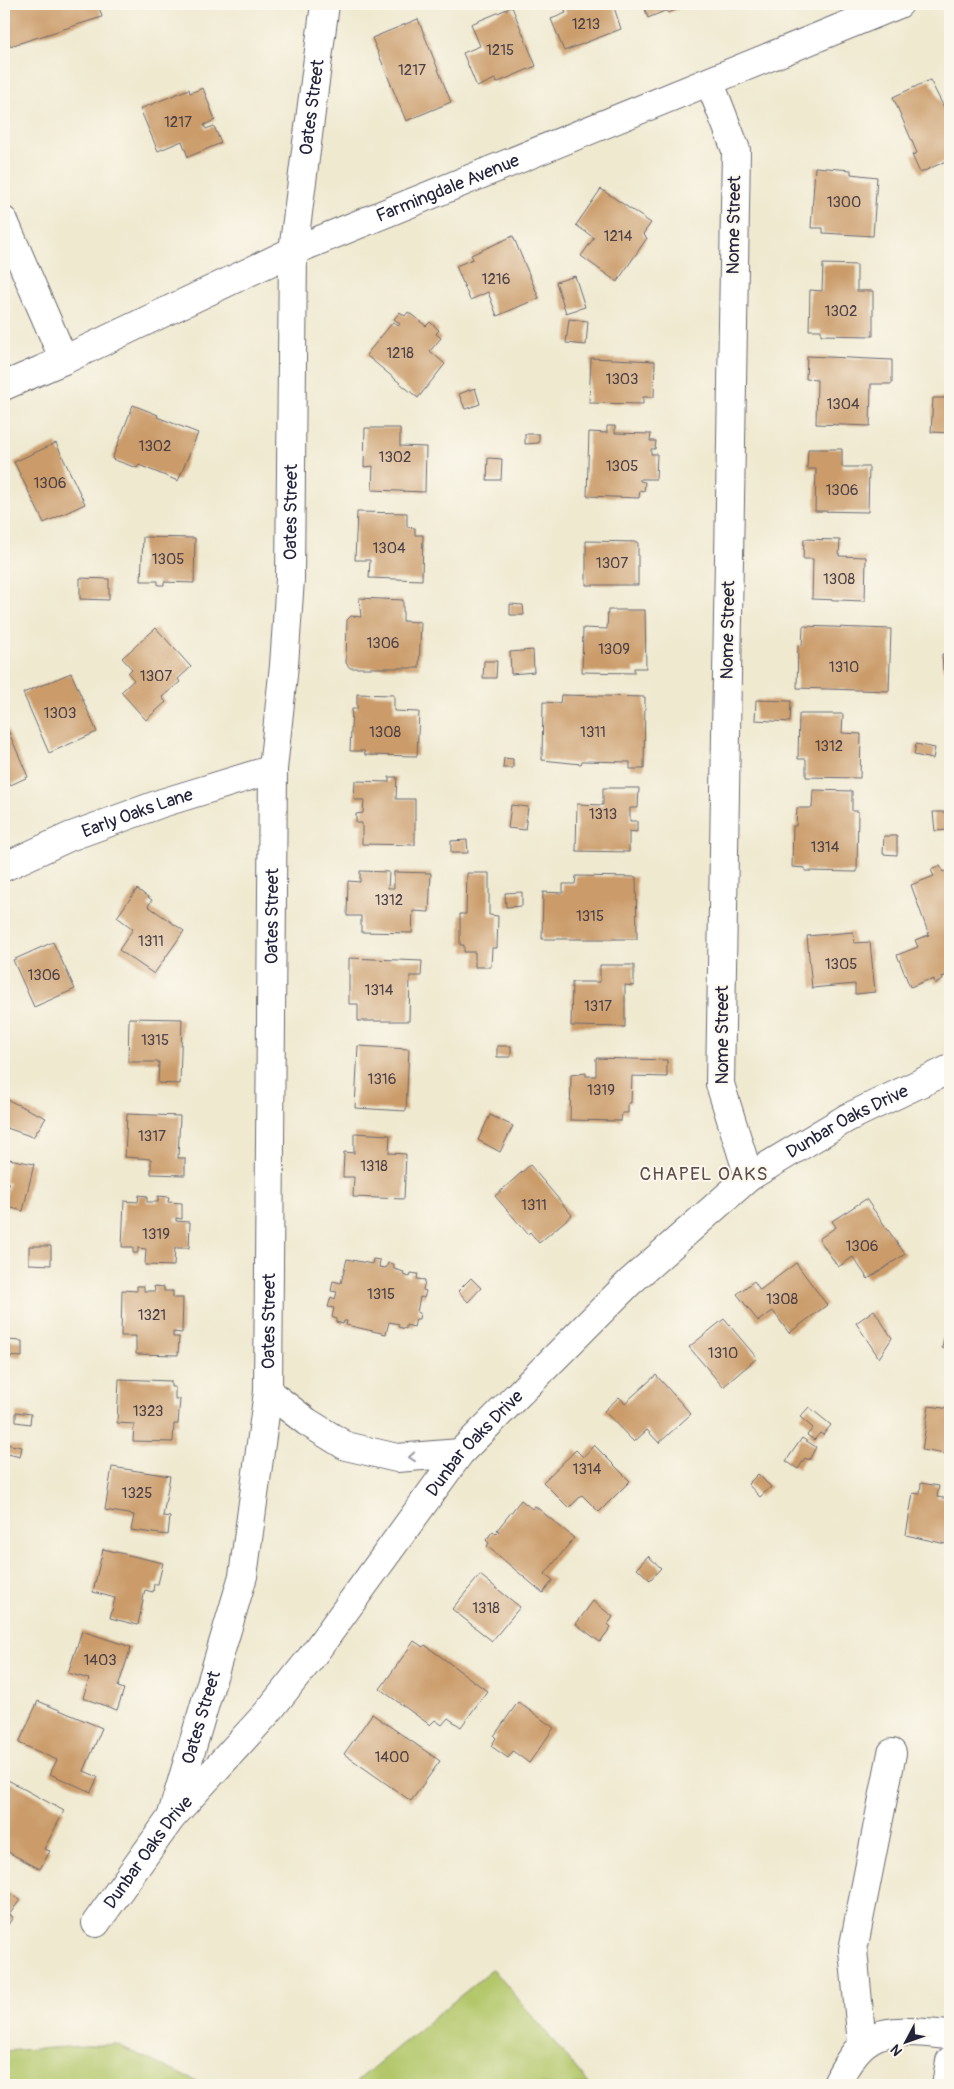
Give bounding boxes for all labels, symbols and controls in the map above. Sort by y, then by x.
house number: 1213 [572,15,600,34]
house number: 1215 [486,41,514,60]
street label: Oates Street [294,57,329,156]
house number: 1217 [398,61,426,80]
house number: 1217 [164,113,192,132]
street label: Farmingdale Avenue [373,148,523,227]
street label: Nome Street [722,175,746,275]
house number: 1300 [827,193,861,212]
house number: 1214 [604,227,633,246]
house number: 1216 [482,270,510,289]
house number: 1302 [825,302,857,321]
house number: 1218 [386,344,414,363]
house number: 1303 [606,370,638,389]
house number: 1304 [826,395,860,414]
house number: 1302 [139,437,171,456]
house number: 1302 [379,448,411,467]
house number: 1305 [606,457,638,476]
street label: Oates Street [279,463,303,560]
house number: 1306 [33,474,67,493]
house number: 1306 [825,481,859,500]
house number: 1304 [372,539,406,558]
house number: 1305 [152,550,184,569]
house number: 1307 [596,554,628,573]
house number: 1308 [823,570,855,589]
street label: Nome Street [716,580,740,680]
house number: 1306 [366,634,400,653]
house number: 1309 [598,640,630,659]
house number: 1310 [829,658,859,677]
house number: 1307 [140,667,172,686]
house number: 1303 [44,704,76,723]
house number: 1308 [369,723,401,742]
house number: 1311 [580,723,606,742]
house number: 1312 [815,737,843,756]
street label: Early Oaks Lane [78,783,196,843]
house number: 1313 [589,805,617,824]
house number: 1314 [811,838,840,857]
street label: Oates Street [260,867,284,964]
house number: 1312 [375,891,403,910]
house number: 1315 [576,907,604,926]
house number: 1311 [138,932,164,951]
house number: 1305 [825,955,857,974]
house number: 1306 [27,966,61,985]
house number: 1314 [365,981,394,1000]
street label: Nome Street [711,985,734,1084]
house number: 1317 [584,997,612,1016]
house number: 1315 [141,1031,169,1050]
house number: 1316 [368,1070,396,1089]
street label: Dunbar Oaks Drive [782,1079,912,1164]
house number: 1319 [587,1081,615,1100]
house number: 1317 [138,1127,166,1146]
house number: 1318 [360,1157,388,1176]
district label: CHAPEL OAKS [639,1162,769,1186]
house number: 1311 [521,1196,547,1215]
house number: 1319 [142,1225,170,1244]
house number: 1306 [845,1237,879,1256]
street label: Oates Street [257,1272,280,1369]
house number: 1315 [367,1285,395,1304]
house number: 1308 [766,1290,798,1309]
house number: 1321 [138,1306,166,1325]
house number: 1310 [708,1344,738,1363]
street label: Dunbar Oaks Drive [421,1385,528,1501]
house number: 1323 [133,1402,163,1421]
one-way arrow [407,1452,415,1463]
house number: 1314 [573,1460,602,1479]
house number: 1325 [122,1484,152,1503]
house number: 1318 [472,1599,500,1618]
house number: 1403 [83,1651,117,1670]
street label: Oates Street [176,1667,226,1767]
house number: 1400 [374,1748,410,1767]
street label: Dunbar Oaks Drive [98,1790,198,1913]
north arrow [882,2016,932,2066]
text: N [887,2041,906,2059]

